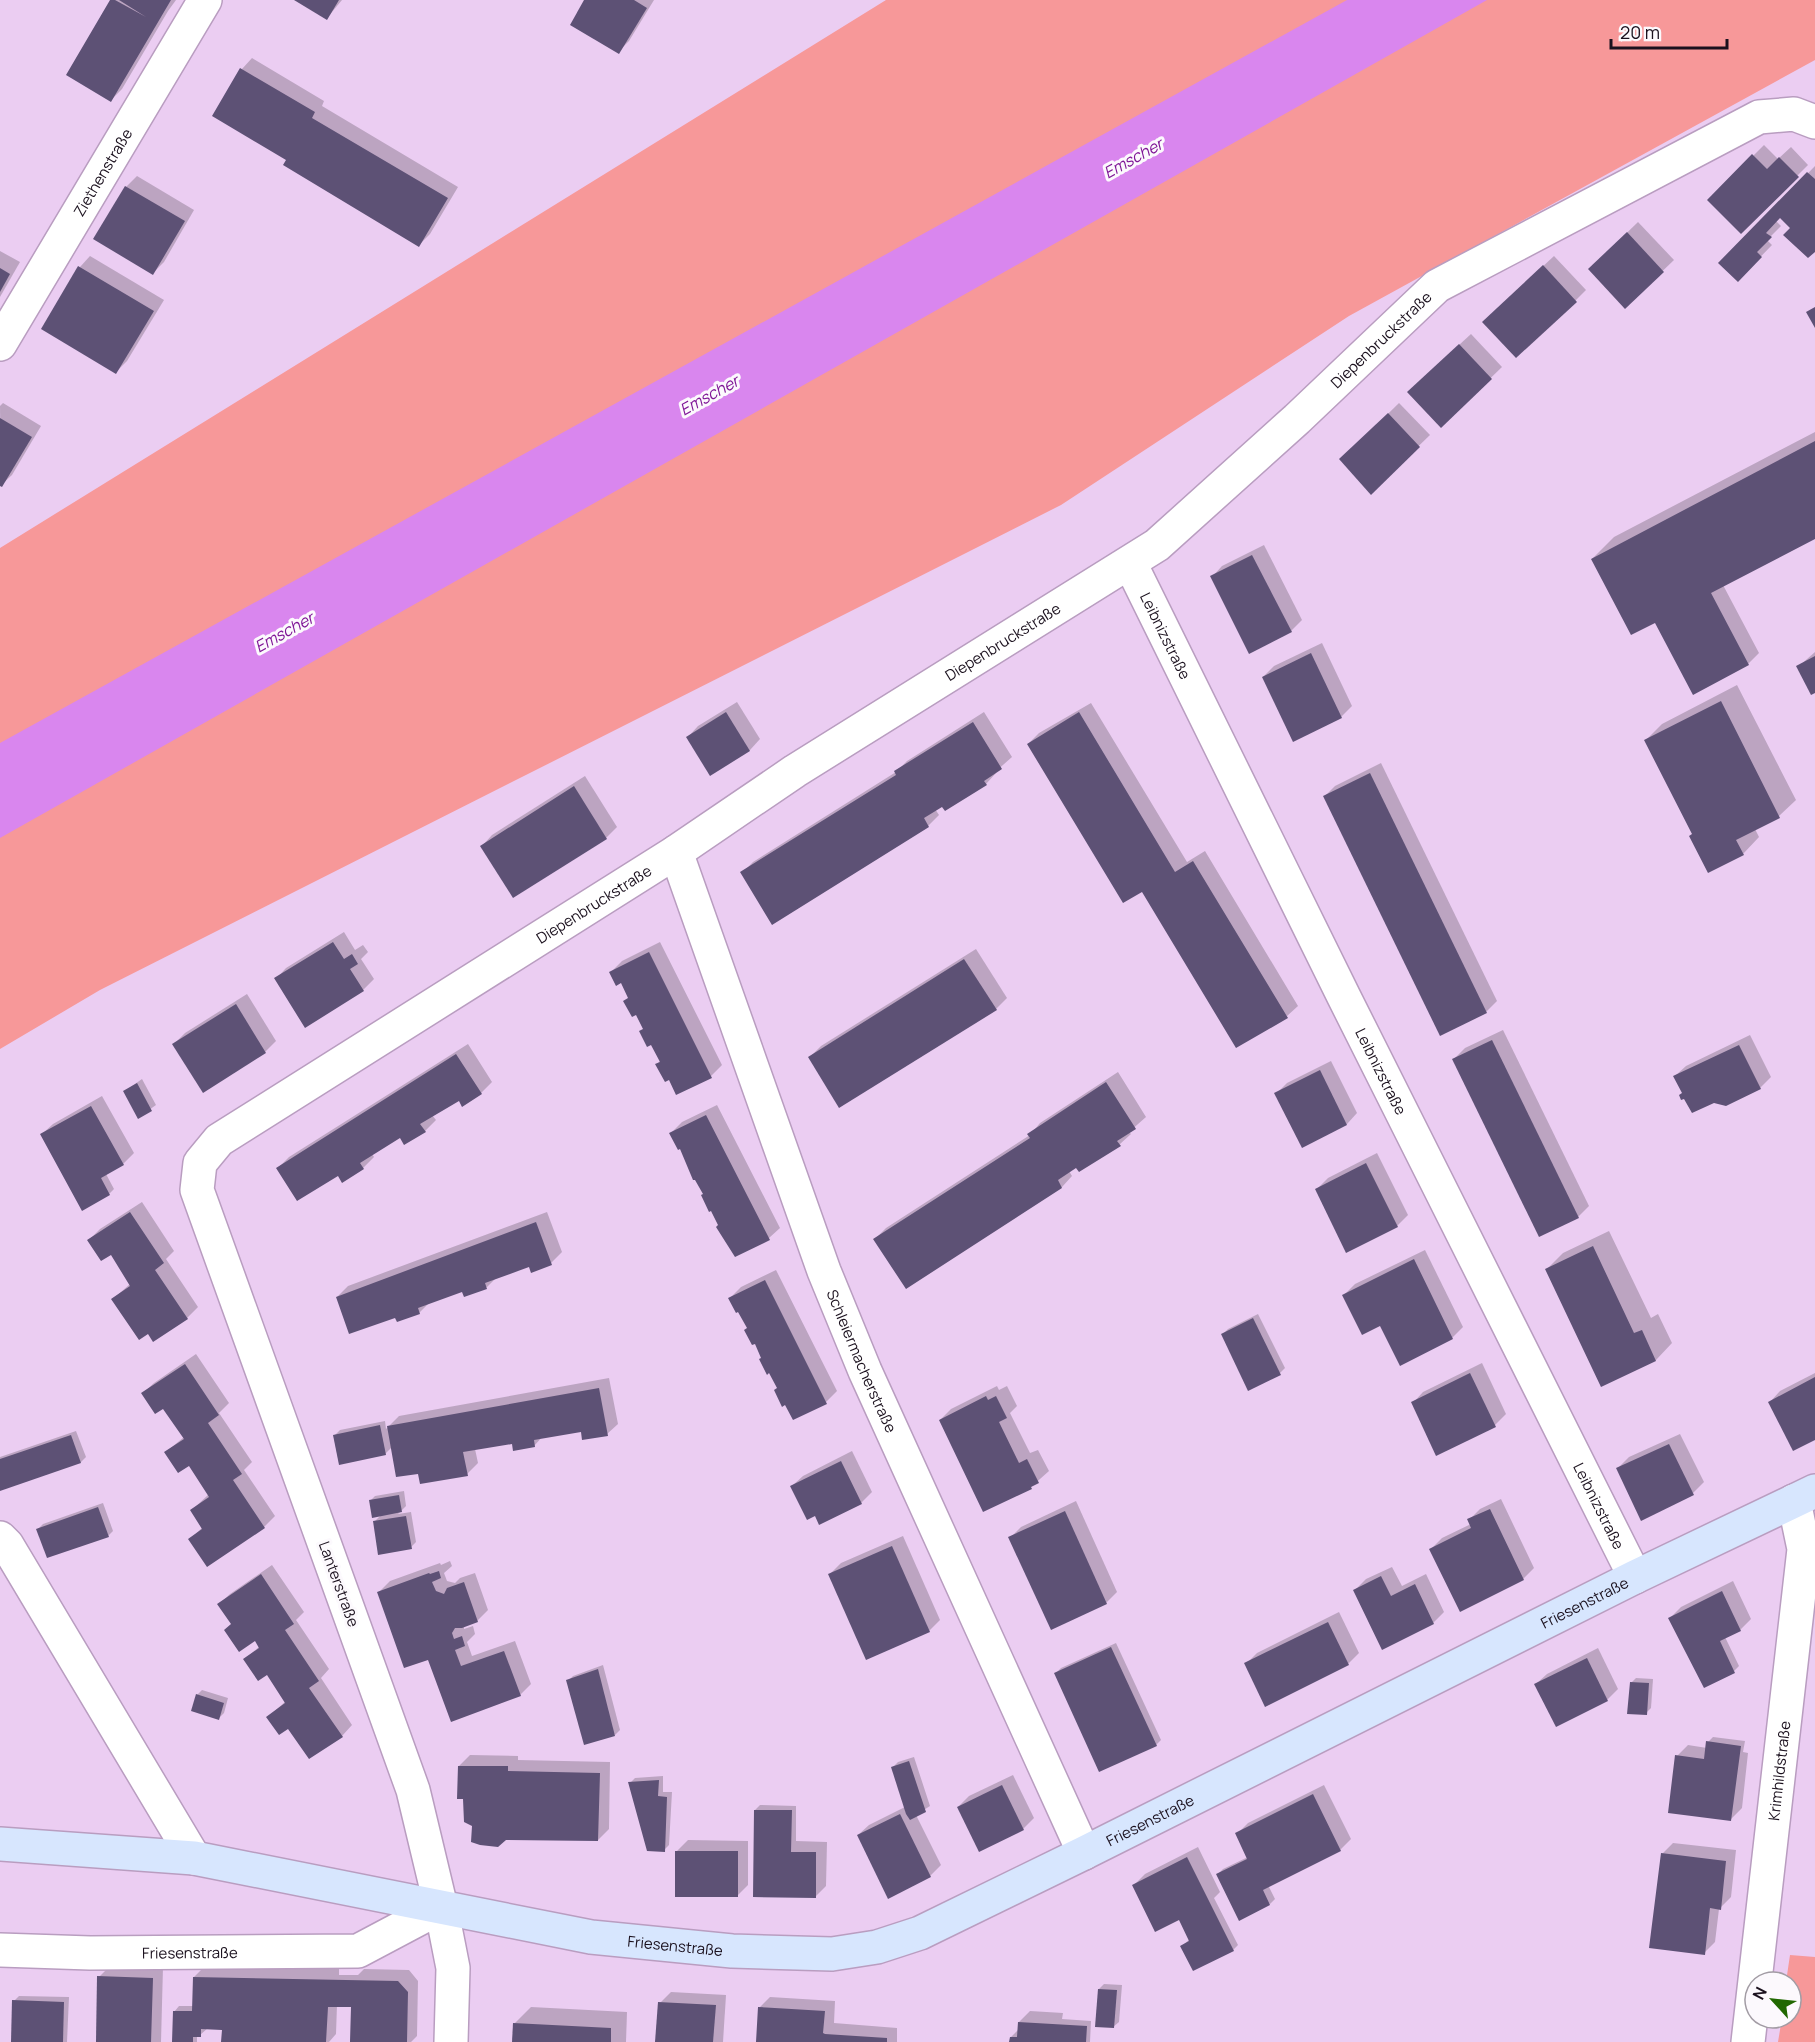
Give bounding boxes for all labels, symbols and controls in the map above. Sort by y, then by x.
scale bar [1611,12,1726,50]
text: 20 m [1620,20,1660,44]
street label: Ziethenstraße [68,124,137,220]
water label: Emscher [1099,132,1169,183]
street label: Diepenbruckstraße [1326,286,1436,393]
water label: Emscher [675,369,745,420]
street label: Leibnizstraße [1136,589,1196,683]
street label: Diepenbruckstraße [941,597,1064,685]
water label: Emscher [250,606,320,657]
street label: Diepenbruckstraße [532,860,655,948]
street label: Leibnizstraße [1351,1024,1412,1118]
street label: Schleiermacherstraße [822,1286,902,1436]
street label: Leibnizstraße [1569,1459,1630,1553]
street label: Lanterstraße [314,1538,364,1630]
street label: Friesenstraße [1537,1571,1632,1633]
street label: Krimhildstraße [1763,1719,1795,1822]
street label: Friesenstraße [1102,1789,1198,1851]
street label: Friesenstraße [627,1930,724,1961]
street label: Friesenstraße [142,1941,238,1963]
north arrow [1743,1970,1803,2030]
text: N [1747,1983,1772,2003]

